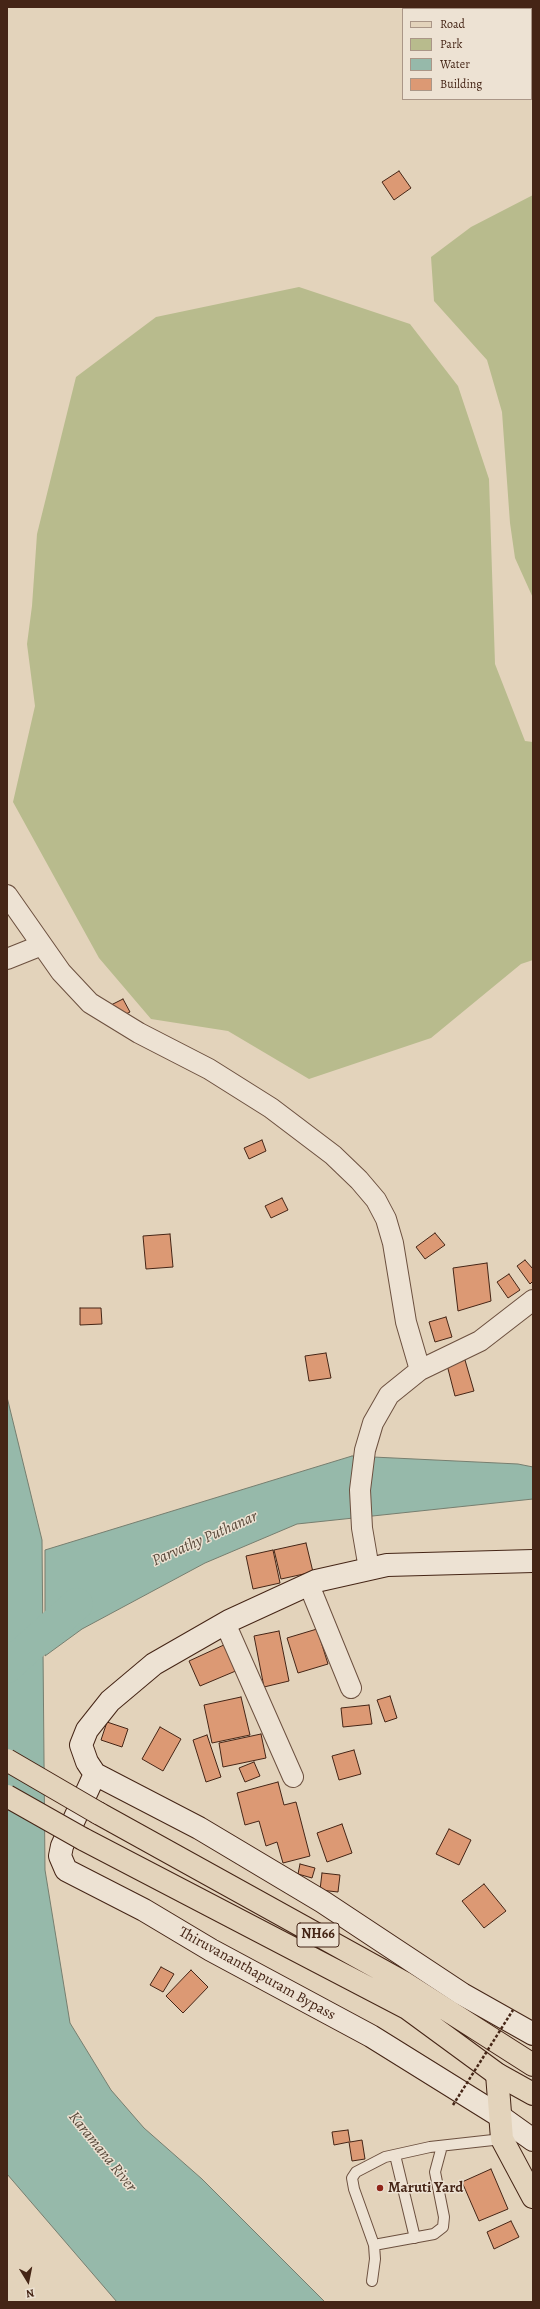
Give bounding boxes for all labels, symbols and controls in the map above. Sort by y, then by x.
legend [402,8,532,100]
text: Road [440,16,465,32]
text: Park [440,36,463,52]
text: Water [440,56,470,72]
text: Building [440,76,482,92]
water label: Parvathy Puthanar [149,1507,261,1571]
street label: Thiruvananthapuram Bypass [176,1923,338,2025]
road number: NH66 [297,1923,339,1947]
water label: Karamana River [64,2108,140,2196]
place label: Maruti Yard [388,2179,463,2197]
marker: Maruti Yard [375,2183,385,2193]
north arrow [8,2261,48,2301]
text: N [25,2285,35,2301]

